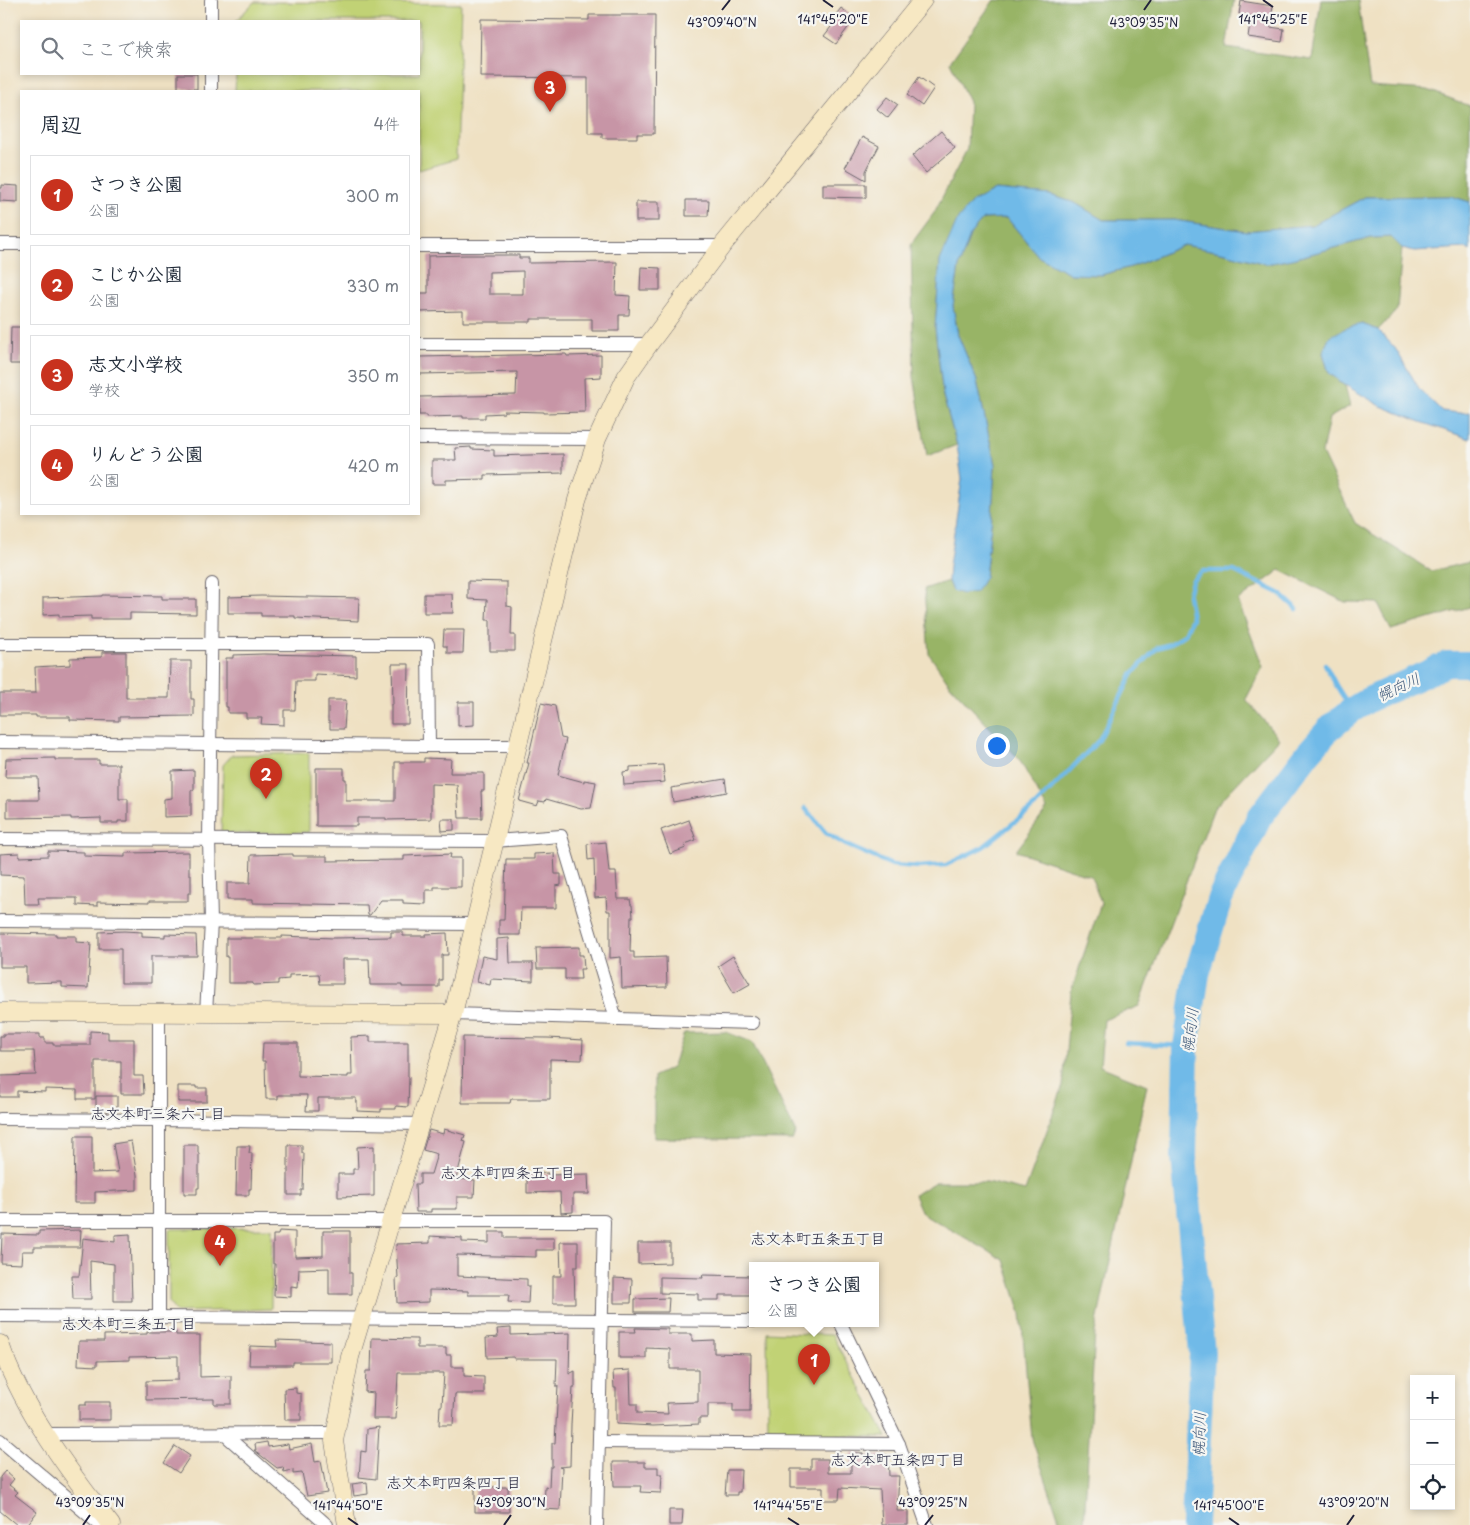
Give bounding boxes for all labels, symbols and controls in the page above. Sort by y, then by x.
text: 141°45'20"E [798,10,868,28]
text: 141°45'25"E [1238,10,1308,28]
text: 43°09'40"N [687,13,757,31]
text: 43°09'35"N [1110,13,1178,31]
search box [20,20,420,75]
icon: search [38,34,66,62]
text: ここで検索 [78,34,173,62]
pin: 3 [534,71,566,112]
text: 周辺 [40,107,82,139]
text: 4件 [373,111,400,135]
text: さつき公園 [88,169,183,197]
text: 1 [53,183,61,207]
text: 300 m [345,183,399,207]
text: 公園 [88,197,120,221]
text: こじか公園 [88,259,183,287]
text: 2 [51,273,63,297]
text: 330 m [346,273,399,297]
text: 公園 [88,287,120,311]
text: 志文小学校 [88,349,183,377]
text: 3 [52,363,62,387]
text: 350 m [347,363,399,387]
text: 学校 [88,377,120,401]
text: りんどう公園 [88,439,204,467]
text: 4 [52,453,62,477]
text: 420 m [348,453,399,477]
text: 公園 [88,467,120,491]
water label: 幌向川 [1373,666,1423,706]
your location [984,733,1010,759]
pin: 2 [250,758,282,799]
water label: 幌向川 [1175,1006,1203,1054]
district label: 志文本町三条六丁目 [90,1101,226,1124]
district label: 志文本町四条五丁目 [440,1160,576,1183]
pin: 4 [204,1225,236,1266]
district label: 志文本町五条五丁目 [750,1226,886,1249]
popup [749,1262,879,1327]
text: さつき公園 [766,1269,862,1297]
text: 公園 [766,1297,799,1321]
district label: 志文本町三条五丁目 [61,1311,197,1334]
pin: 1 [798,1344,830,1385]
map controls [1410,1375,1455,1510]
button: + [1410,1375,1455,1420]
water label: 幌向川 [1186,1411,1210,1457]
button: − [1410,1420,1455,1465]
district label: 志文本町五条四丁目 [830,1447,966,1470]
button: locate [1410,1465,1455,1510]
district label: 志文本町四条四丁目 [386,1470,522,1493]
text: 43°09'35"N [56,1493,124,1511]
text: 43°09'30"N [476,1493,546,1511]
text: 43°09'25"N [898,1493,968,1511]
text: 43°09'20"N [1319,1493,1389,1511]
text: 141°44'50"E [313,1496,383,1514]
text: 141°44'55"E [753,1496,823,1514]
text: 141°45'00"E [1194,1496,1264,1514]

